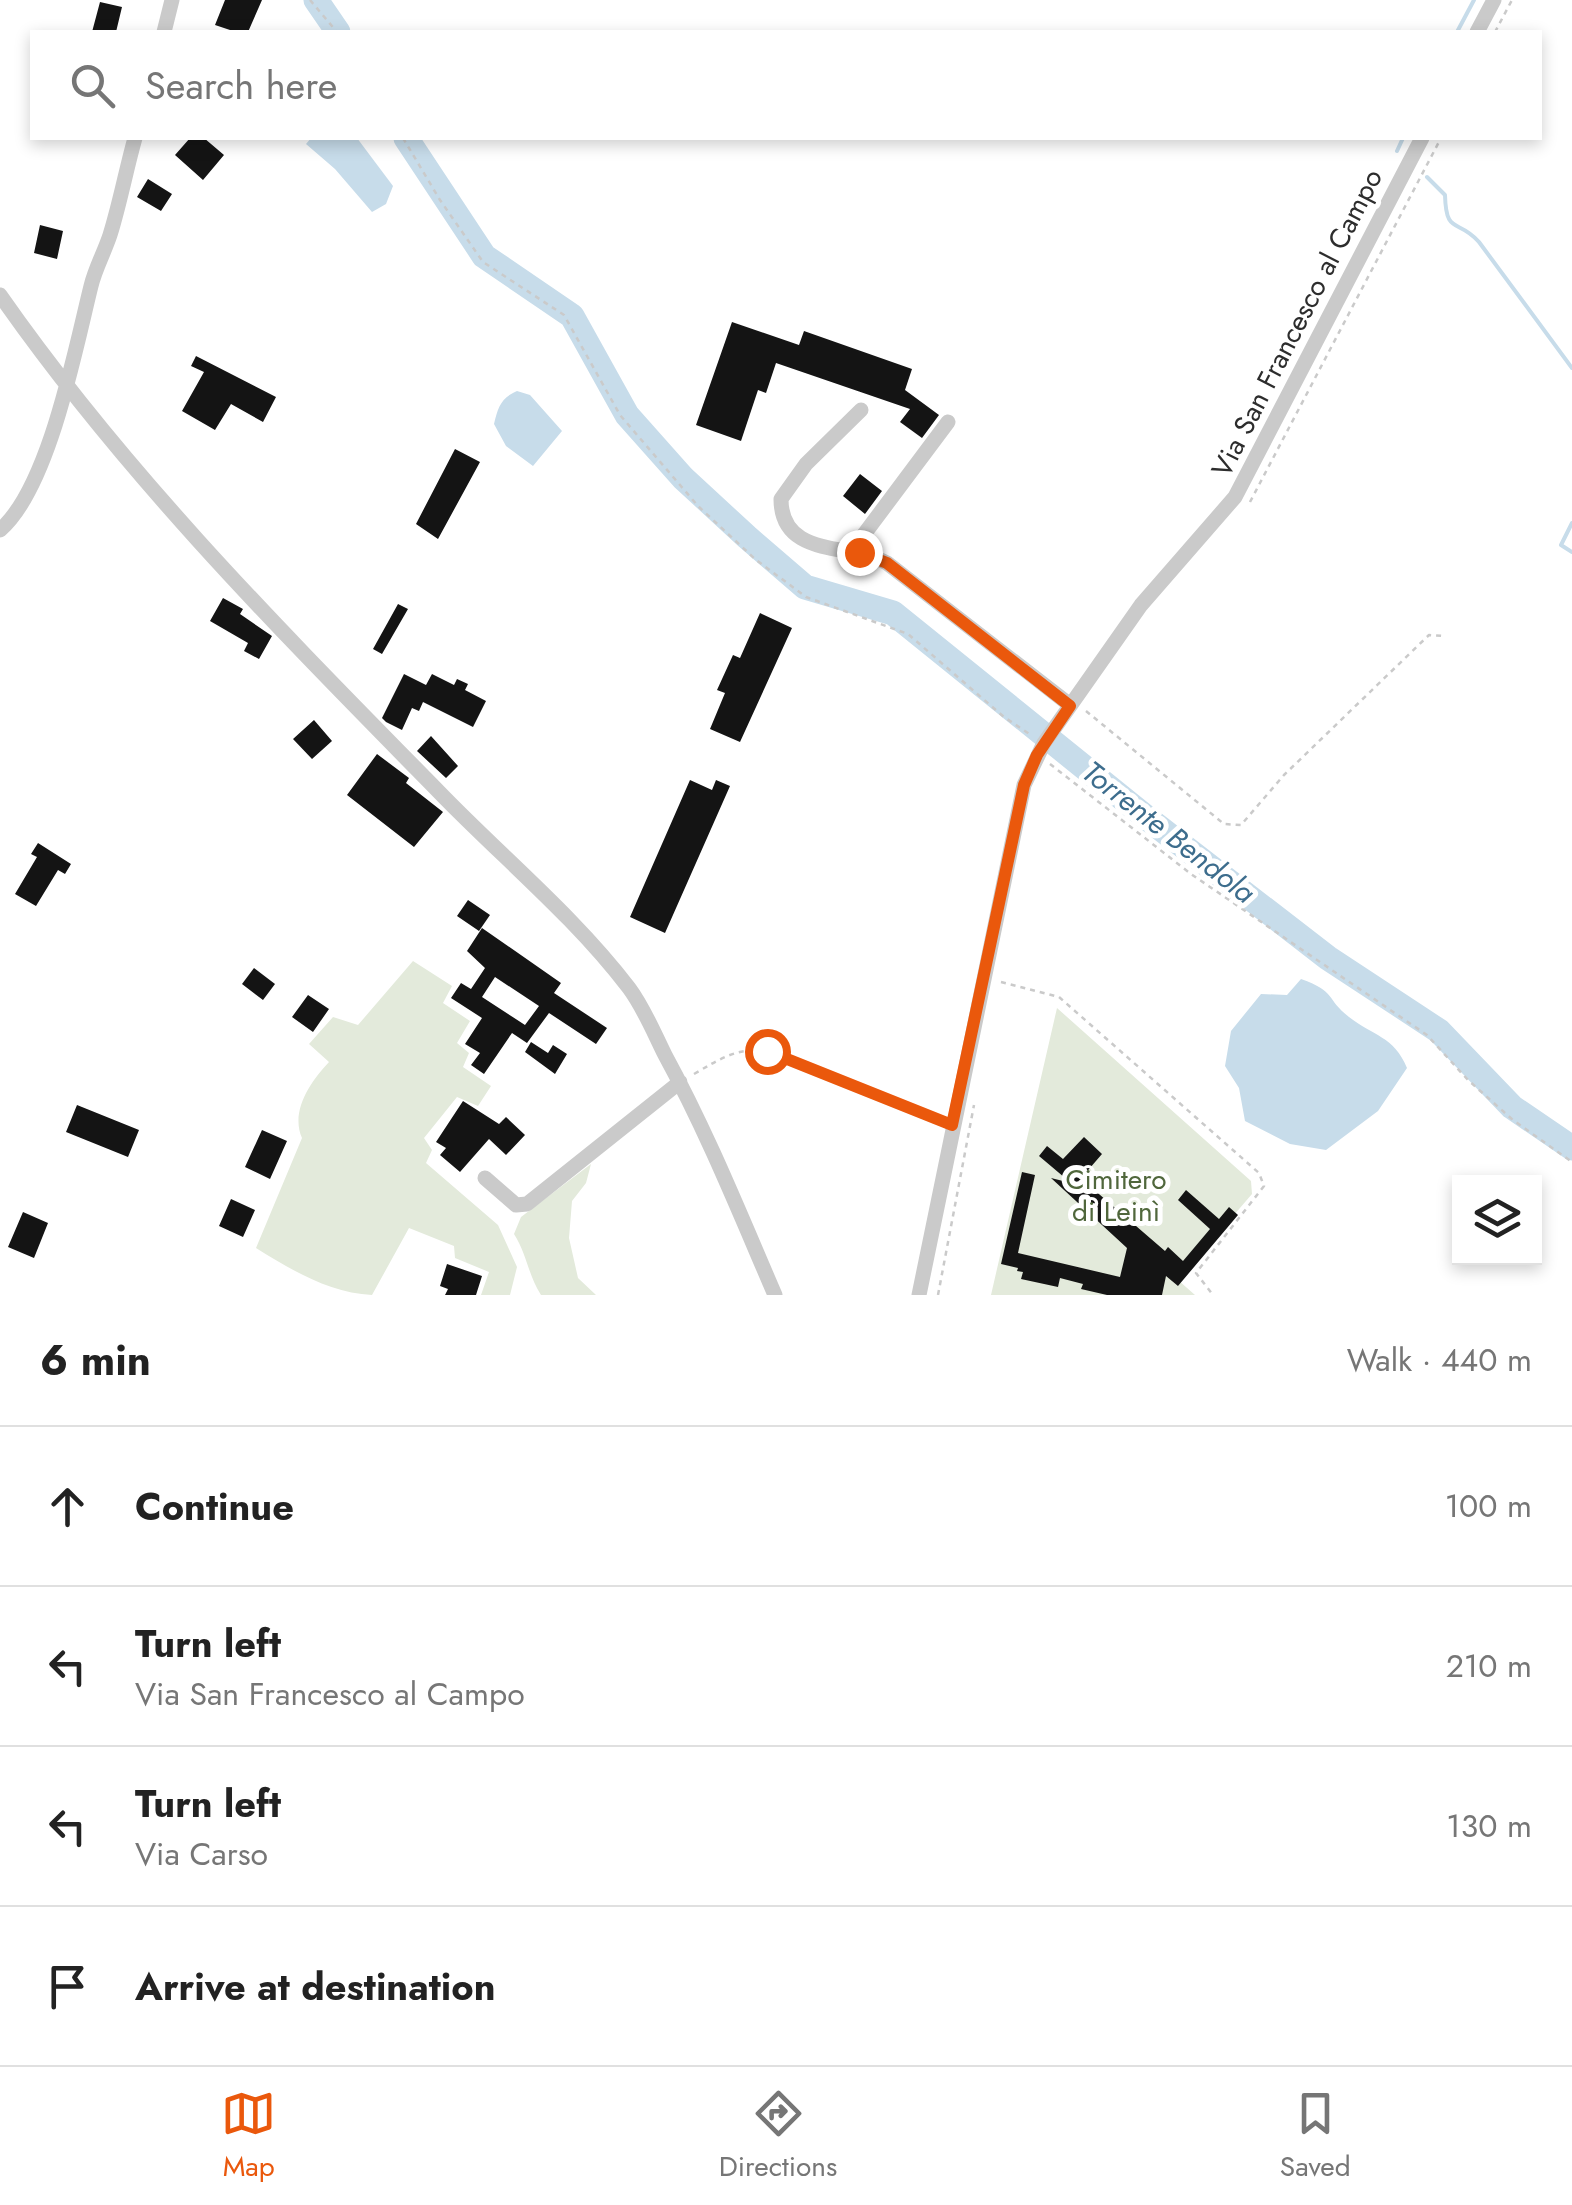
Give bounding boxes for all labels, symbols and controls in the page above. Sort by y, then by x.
search box [30,30,1542,140]
icon: search [65,58,120,113]
text: Search here [145,58,337,113]
street label: Via San Francesco al Campo [1201,162,1393,484]
route end [837,530,883,576]
water label: Torrente Bendola [1073,751,1265,914]
route start [745,1029,791,1075]
park label: Cimitero di Leinì [1065,1159,1167,1232]
map controls [1452,1175,1542,1265]
button: layers [1452,1175,1542,1265]
text: 6 min [40,1330,151,1391]
text: Walk · 440 m [1347,1337,1532,1383]
icon: ahead [40,1479,95,1534]
text: Continue [135,1479,294,1534]
text: 100 m [1445,1483,1532,1529]
text: Turn left [135,1616,281,1671]
icon: left [40,1639,95,1694]
text: 210 m [1446,1643,1532,1689]
text: Via San Francesco al Campo [135,1671,525,1717]
text: Turn left [135,1776,281,1831]
icon: left [40,1799,95,1854]
text: 130 m [1446,1803,1532,1849]
text: Via Carso [135,1831,268,1877]
icon: arrive [40,1959,95,2014]
text: Arrive at destination [135,1959,496,2014]
tab: Map [221,2086,276,2187]
tab: Directions [719,2086,837,2187]
tab: Saved [1280,2086,1351,2187]

